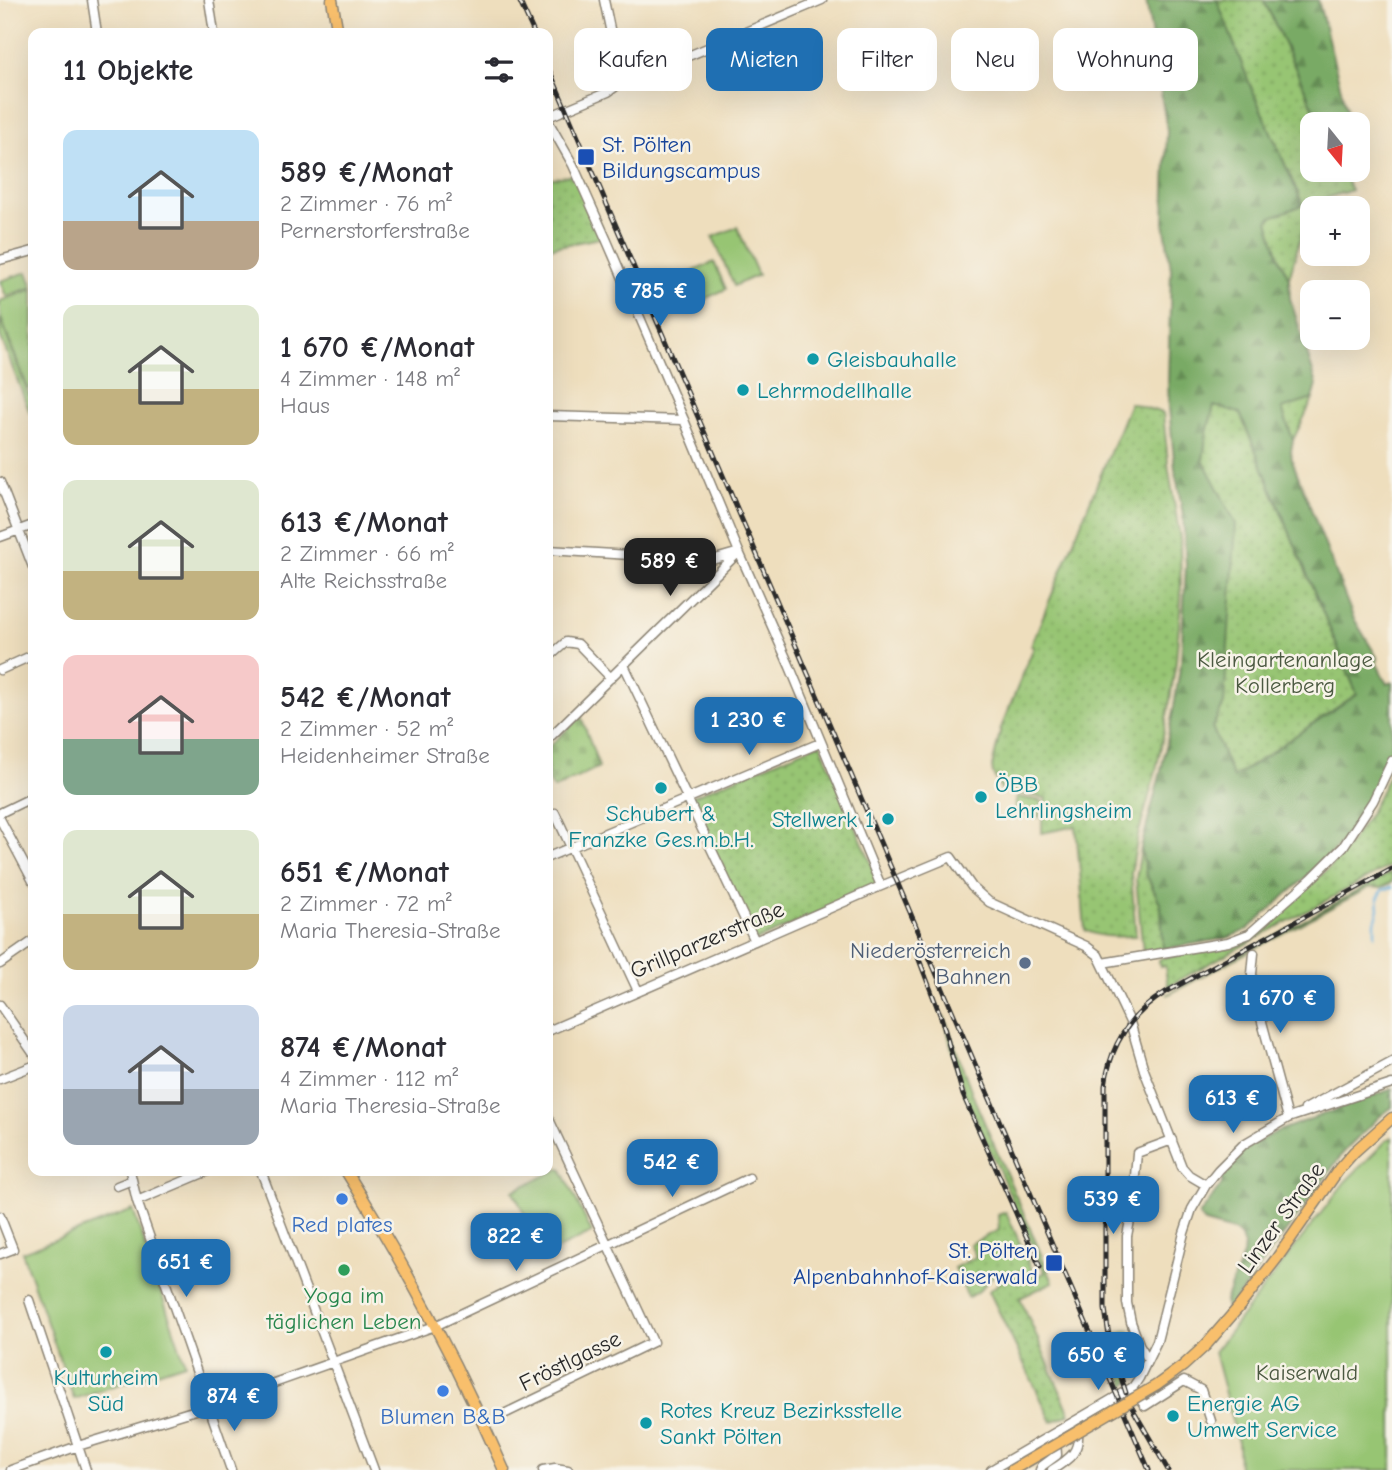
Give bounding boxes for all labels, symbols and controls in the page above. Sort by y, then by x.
chip: Kaufen [574,28,692,91]
chip: Mieten [706,28,823,91]
chip: Filter [837,28,937,91]
chip: Neu [951,28,1039,91]
chip: Wohnung [1053,28,1198,91]
icon: filters [480,51,518,89]
text: 11 Objekte [63,53,193,88]
north arrow [1300,112,1370,182]
map controls [1300,112,1370,350]
place label: St. Pölten Bildungscampus [602,131,760,184]
marker: St. Pölten Bildungscampus [576,147,596,167]
text: 589 €/Monat [280,155,453,190]
icon: home [119,158,203,242]
text: 2 Zimmer · 76 m² [280,190,452,217]
button: + [1300,196,1370,266]
text: Pernerstorferstraße [280,217,470,244]
pin: 785 € [611,268,709,328]
text: 785 € [631,277,689,304]
button: − [1300,280,1370,350]
text: 1 670 €/Monat [280,330,474,365]
icon: home [119,333,203,417]
place label: Gleisbauhalle [827,346,957,373]
marker: Gleisbauhalle [805,351,821,367]
text: 4 Zimmer · 148 m² [280,365,460,392]
place label: Lehrmodellhalle [757,377,912,404]
marker: Lehrmodellhalle [735,382,751,398]
text: Haus [280,392,330,419]
text: 613 €/Monat [280,505,448,540]
icon: home [119,508,203,592]
pin: 589 € [621,538,719,598]
text: 2 Zimmer · 66 m² [280,540,454,567]
text: 589 € [640,547,700,574]
text: Alte Reichsstraße [280,567,447,594]
park label: Kleingartenanlage Kollerberg [1197,646,1373,699]
text: 542 €/Monat [280,680,451,715]
icon: home [119,683,203,767]
pin: 1 230 € [684,698,814,757]
text: 1 230 € [710,706,788,733]
text: 2 Zimmer · 52 m² [280,715,453,742]
text: Heidenheimer Straße [280,742,490,769]
place label: ÖBB Lehrlingsheim [995,771,1132,824]
marker: Schubert & Franzke Ges.m.b.H. [653,780,669,796]
marker: ÖBB Lehrlingsheim [973,789,989,805]
place label: Schubert & Franzke Ges.m.b.H. [568,800,754,853]
place label: Stellwerk 1 [772,806,874,833]
marker: Stellwerk 1 [880,811,896,827]
text: 651 €/Monat [280,855,449,890]
icon: home [119,858,203,942]
text: 2 Zimmer · 72 m² [280,890,452,917]
street label: Grillparzerstraße [626,895,788,985]
text: Maria Theresia-Straße [280,917,500,944]
place label: Niederösterreich Bahnen [850,937,1011,990]
marker: Niederösterreich Bahnen [1017,955,1033,971]
pin: 1 670 € [1215,976,1345,1035]
text: 1 670 € [1242,984,1318,1011]
text: 874 €/Monat [280,1030,446,1065]
icon: home [119,1033,203,1117]
text: 4 Zimmer · 112 m² [280,1065,458,1092]
pin: 613 € [1184,1076,1282,1135]
text: 613 € [1205,1084,1261,1111]
text: Maria Theresia-Straße [280,1092,500,1119]
pin: 542 € [623,1140,721,1199]
text: 542 € [643,1148,701,1175]
street label: Linzer Straße [1232,1157,1330,1279]
pin: 539 € [1064,1176,1162,1236]
text: 539 € [1083,1185,1143,1212]
marker: Red plates [334,1191,350,1207]
place label: Red plates [292,1211,392,1238]
pin: 822 € [467,1214,565,1273]
text: 822 € [487,1222,545,1249]
place label: St. Pölten Alpenbahnhof-Kaiserwald [793,1237,1038,1290]
pin: 651 € [137,1240,235,1299]
text: 651 € [157,1248,215,1275]
marker: St. Pölten Alpenbahnhof-Kaiserwald [1044,1253,1064,1273]
marker: Yoga im täglichen Leben [336,1262,352,1278]
place label: Yoga im täglichen Leben [266,1282,421,1335]
street label: Fröstlgasse [515,1325,625,1397]
pin: 650 € [1049,1332,1147,1392]
text: 650 € [1067,1341,1129,1368]
marker: Kulturheim Süd [98,1344,114,1360]
park label: Kaiserwald [1256,1359,1358,1386]
place label: Kulturheim Süd [53,1364,159,1417]
pin: 874 € [185,1374,283,1433]
text: 874 € [206,1382,262,1409]
marker: Blumen B&B [435,1383,451,1399]
place label: Energie AG Umwelt Service [1187,1390,1337,1443]
place label: Rotes Kreuz Bezirksstelle Sankt Pölten [660,1397,902,1450]
place label: Blumen B&B [380,1403,506,1430]
marker: Energie AG Umwelt Service [1165,1408,1181,1424]
marker: Rotes Kreuz Bezirksstelle Sankt Pölten [638,1415,654,1431]

